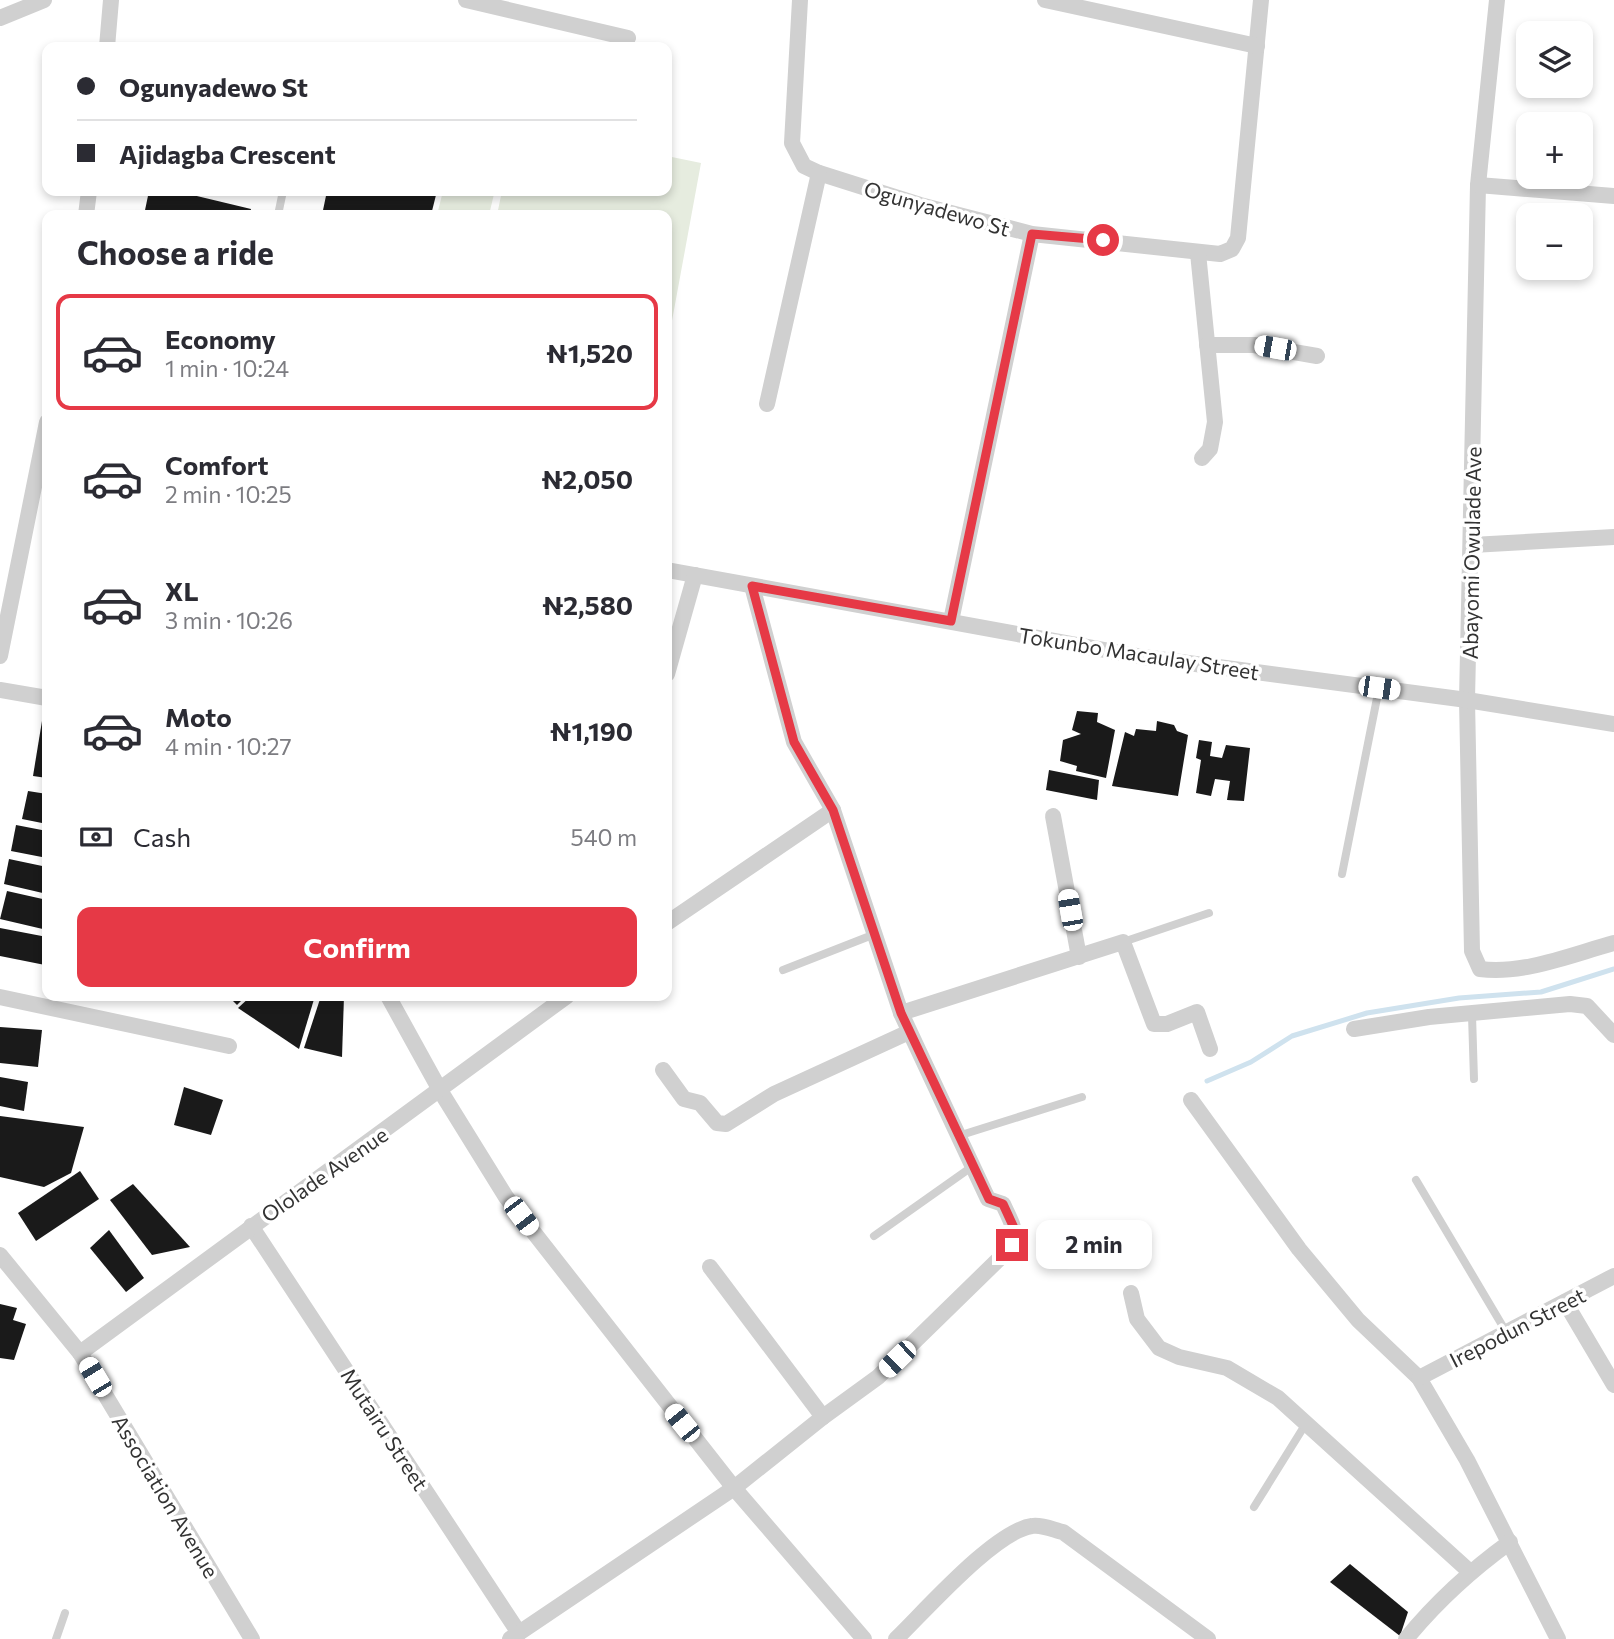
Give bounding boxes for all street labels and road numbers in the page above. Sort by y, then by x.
street label: Ogunyadewo St [861,175,1013,241]
street label: Abayomi Owulade Ave [1457,446,1485,660]
street label: Tokunbo Macaulay Street [1017,622,1261,684]
street label: Ololade Avenue [256,1121,392,1227]
street label: Irepodun Street [1445,1282,1589,1372]
street label: Mutairu Street [336,1363,434,1495]
street label: Association Avenue [108,1410,224,1582]

